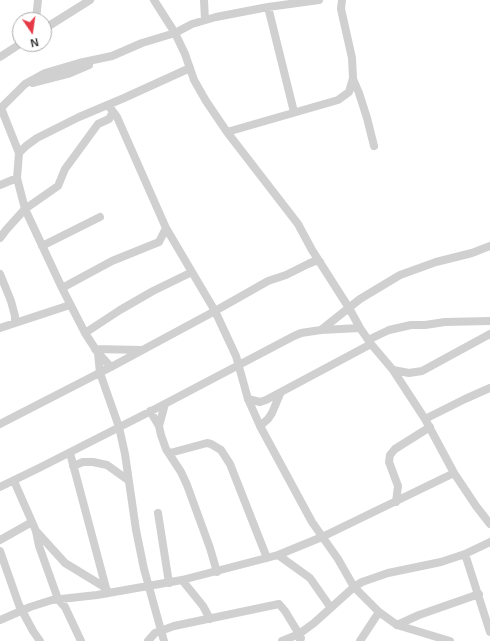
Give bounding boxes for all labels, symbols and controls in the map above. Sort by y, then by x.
north arrow [12,12,52,52]
text: N [29,36,40,49]

